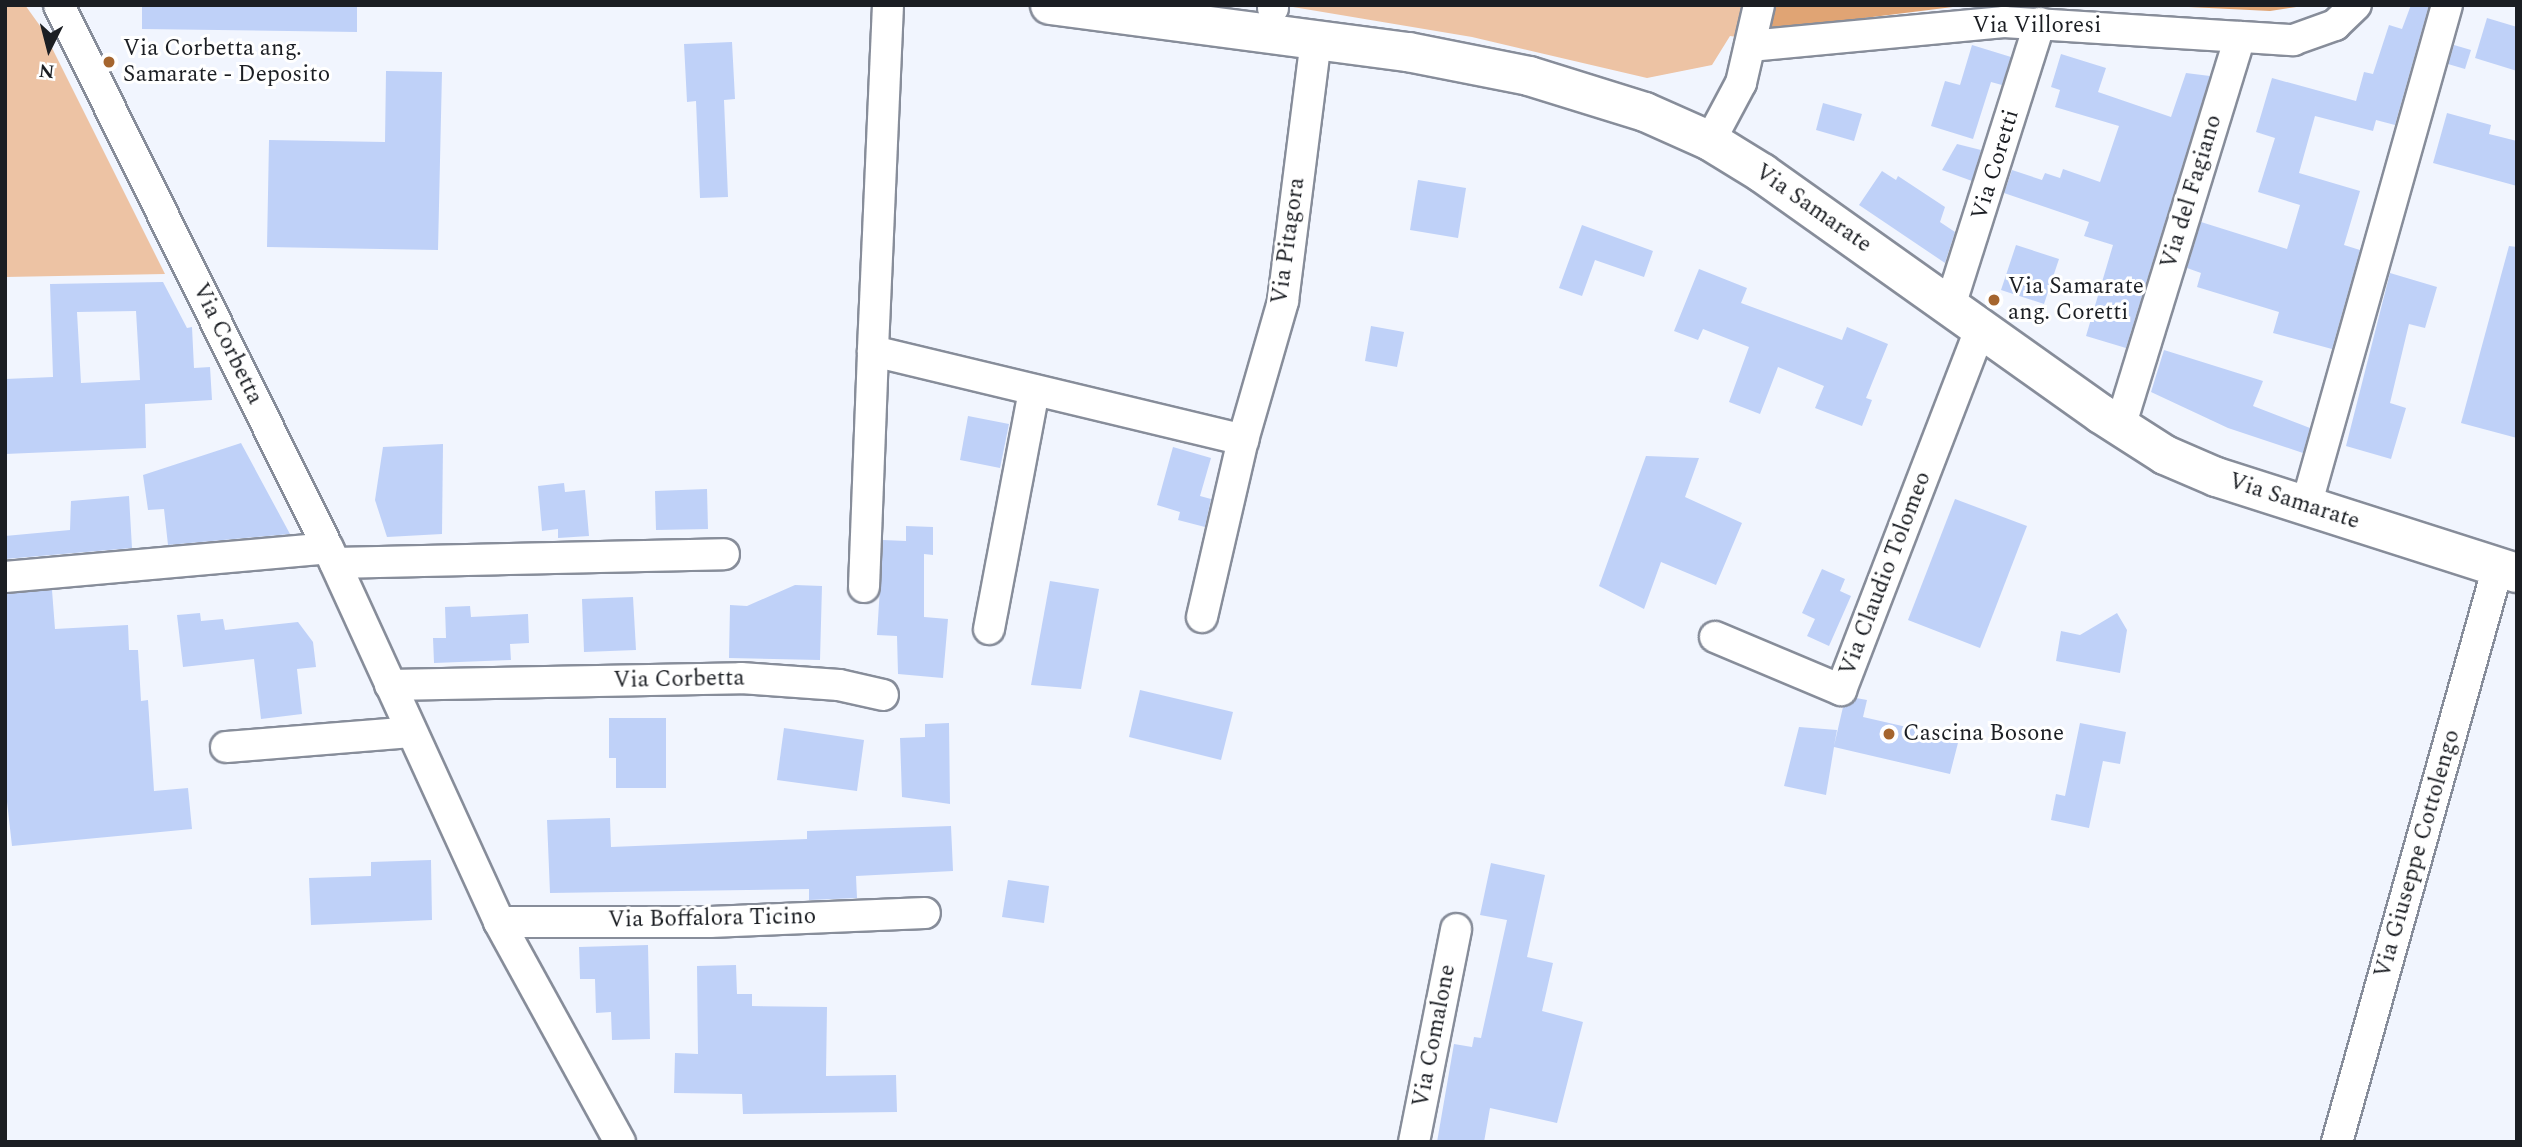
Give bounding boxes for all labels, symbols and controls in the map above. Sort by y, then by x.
street label: Via Villoresi [1973,12,2101,40]
north arrow [14,14,84,84]
place label: Via Corbetta ang. Samarate - Deposito [123,35,330,89]
marker: Via Corbetta ang. Samarate - Deposito [101,54,117,70]
text: N [38,55,56,86]
street label: Via Coretti [1966,106,2026,224]
street label: Via del Fagiano [2156,112,2228,272]
street label: Via Samarate [1749,159,1877,259]
street label: Via Pitagora [1266,176,1312,306]
place label: Via Samarate ang. Coretti [2008,273,2144,327]
street label: Via Corbetta [186,279,268,409]
marker: Via Samarate ang. Coretti [1986,292,2002,308]
street label: Via Claudio Tolomeo [1834,468,1938,680]
street label: Via Samarate [2225,468,2363,536]
street label: Via Corbetta [613,665,745,695]
place label: Cascina Bosone [1903,720,2064,748]
marker: Cascina Bosone [1881,726,1897,742]
street label: Via Giuseppe Cottolengo [2369,727,2467,981]
street label: Via Boffalora Ticino [608,903,816,935]
street label: Via Comalone [1408,962,1462,1110]

